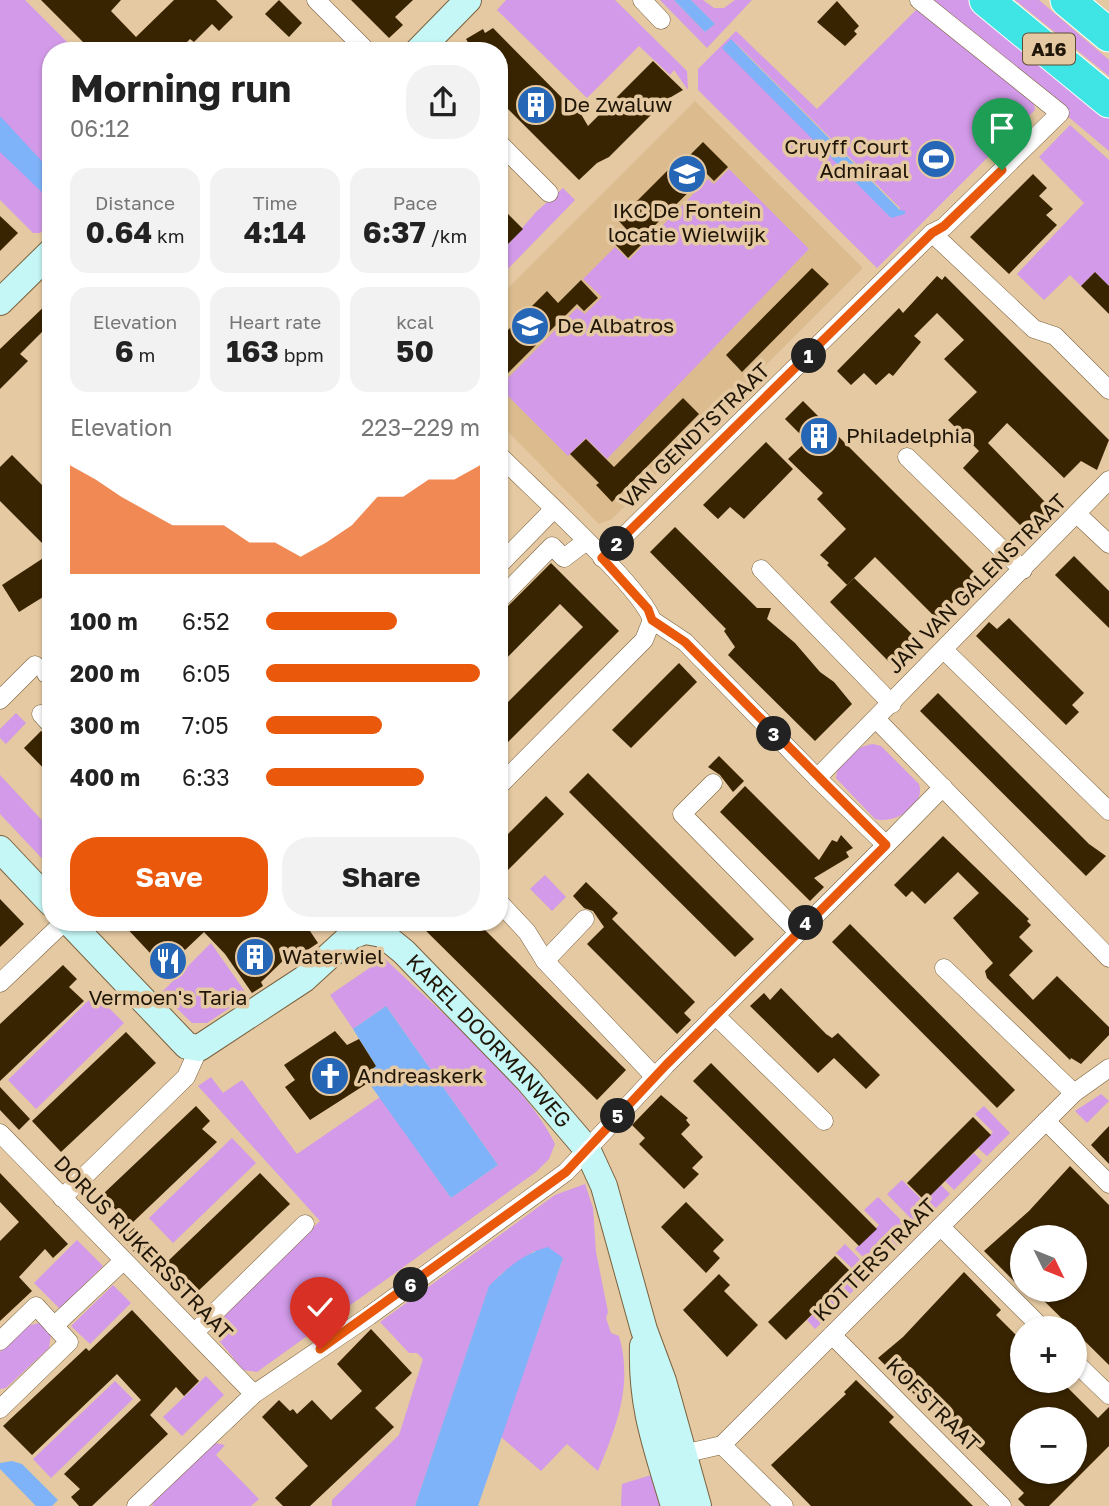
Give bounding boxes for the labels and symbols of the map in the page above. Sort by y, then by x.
road number: A16 [1023,34,1075,64]
building icon: De Zwaluw [515,84,557,126]
place label: De Zwaluw [563,91,672,117]
pin [972,98,1032,170]
place label: Cruyff Court Admiraal [784,133,909,183]
sports icon: Cruyff Court Admiraal [915,138,957,180]
school or university icon: IKC De Fontein locatie Wielwijk [666,153,708,195]
place label: IKC De Fontein locatie Wielwijk [608,197,766,247]
school or university icon: De Albatros [509,305,551,347]
place label: De Albatros [557,312,674,338]
pin: 1 [792,338,826,374]
street label: VAN GENDTSTRAAT [614,357,775,514]
building icon: Philadelphia [798,415,840,457]
place label: Philadelphia [846,422,972,448]
street label: JAN VAN GALENSTRAAT [881,488,1072,679]
pin: 2 [600,526,634,562]
pin: 3 [756,716,792,752]
pin: 4 [788,906,824,940]
building icon: Waterwiel [234,936,276,978]
restaurant icon: Vermoen's Taria [147,940,189,982]
place label: Waterwiel [282,943,384,969]
street label: KAREL DOORMANWEG [401,948,577,1133]
place label: Vermoen's Taria [89,984,247,1010]
church icon: Andreaskerk [309,1055,351,1097]
place label: Andreaskerk [357,1062,484,1088]
pin: 5 [600,1098,636,1134]
street label: DORUS RIJKERSSTRAAT [49,1150,239,1345]
street label: KOTTERSTRAAT [807,1192,941,1326]
north arrow [1010,1225,1087,1302]
pin: 6 [394,1268,428,1302]
pin [290,1277,350,1349]
street label: KOFSTRAAT [881,1352,986,1457]

